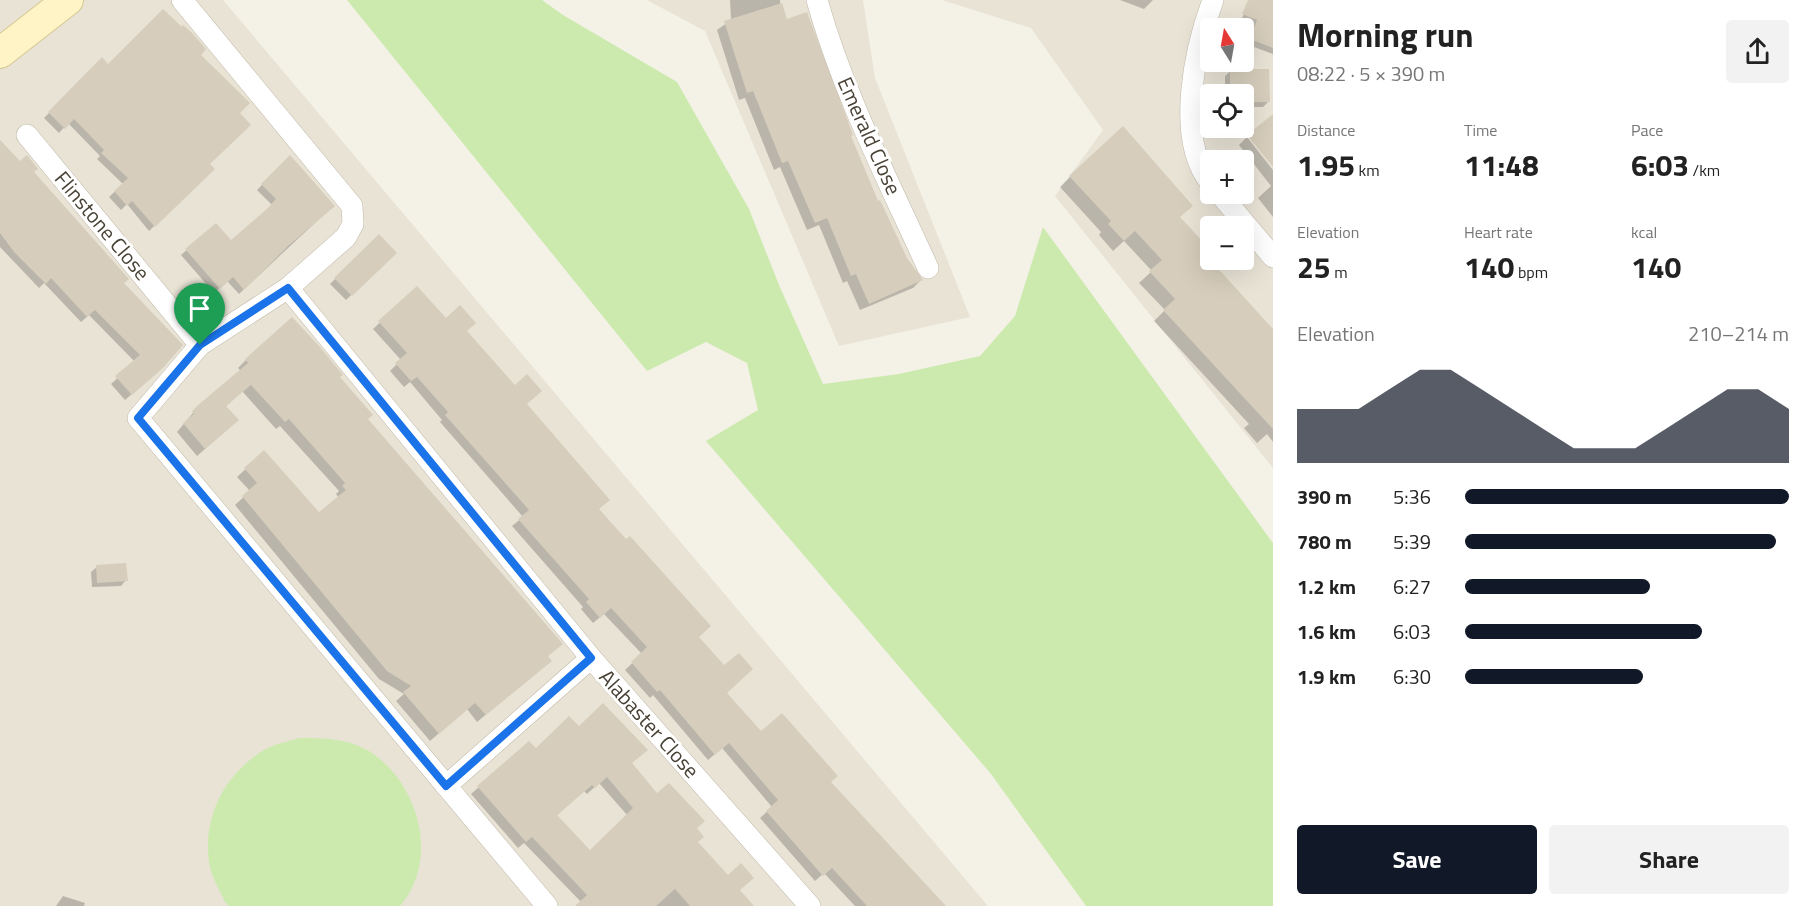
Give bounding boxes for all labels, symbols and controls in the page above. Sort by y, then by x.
text: Morning run [1297,10,1474,60]
north arrow [1200,18,1254,72]
map controls [1200,18,1254,270]
button: share [1726,20,1789,83]
text: 08:22 · 5 × 390 m [1297,58,1445,89]
street label: Emerald Close [830,72,910,200]
button: locate [1200,84,1254,138]
text: Distance [1297,118,1355,142]
text: Time [1464,118,1497,142]
text: Pace [1631,118,1663,142]
text: 1.95 [1297,142,1355,188]
text: 11:48 [1464,142,1539,188]
text: 6:03 [1631,142,1689,188]
button: + [1200,150,1254,204]
text: km [1355,158,1380,182]
text: /km [1689,158,1720,182]
street label: Flinstone Close [47,164,158,287]
button: − [1200,216,1254,270]
text: Elevation [1297,220,1359,244]
text: Heart rate [1464,220,1533,244]
text: kcal [1631,220,1657,244]
text: 25 [1297,244,1331,290]
text: 140 [1464,244,1514,290]
text: 140 [1631,244,1681,290]
text: m [1331,260,1348,284]
text: bpm [1514,260,1548,284]
pin [174,283,225,345]
icon: arrive [183,292,216,325]
text: Elevation [1297,318,1375,349]
text: 210–214 m [1688,318,1789,349]
text: 390 m [1297,481,1352,512]
text: 5:36 [1393,481,1431,512]
text: 780 m [1297,526,1352,557]
text: 5:39 [1393,526,1431,557]
text: 1.2 km [1297,571,1356,602]
text: 6:27 [1393,571,1431,602]
text: 1.6 km [1297,616,1356,647]
text: 6:03 [1393,616,1431,647]
text: 1.9 km [1297,661,1356,692]
text: 6:30 [1393,661,1431,692]
street label: Alabaster Close [592,662,707,785]
button: Save [1297,825,1537,894]
button: Share [1549,825,1789,894]

